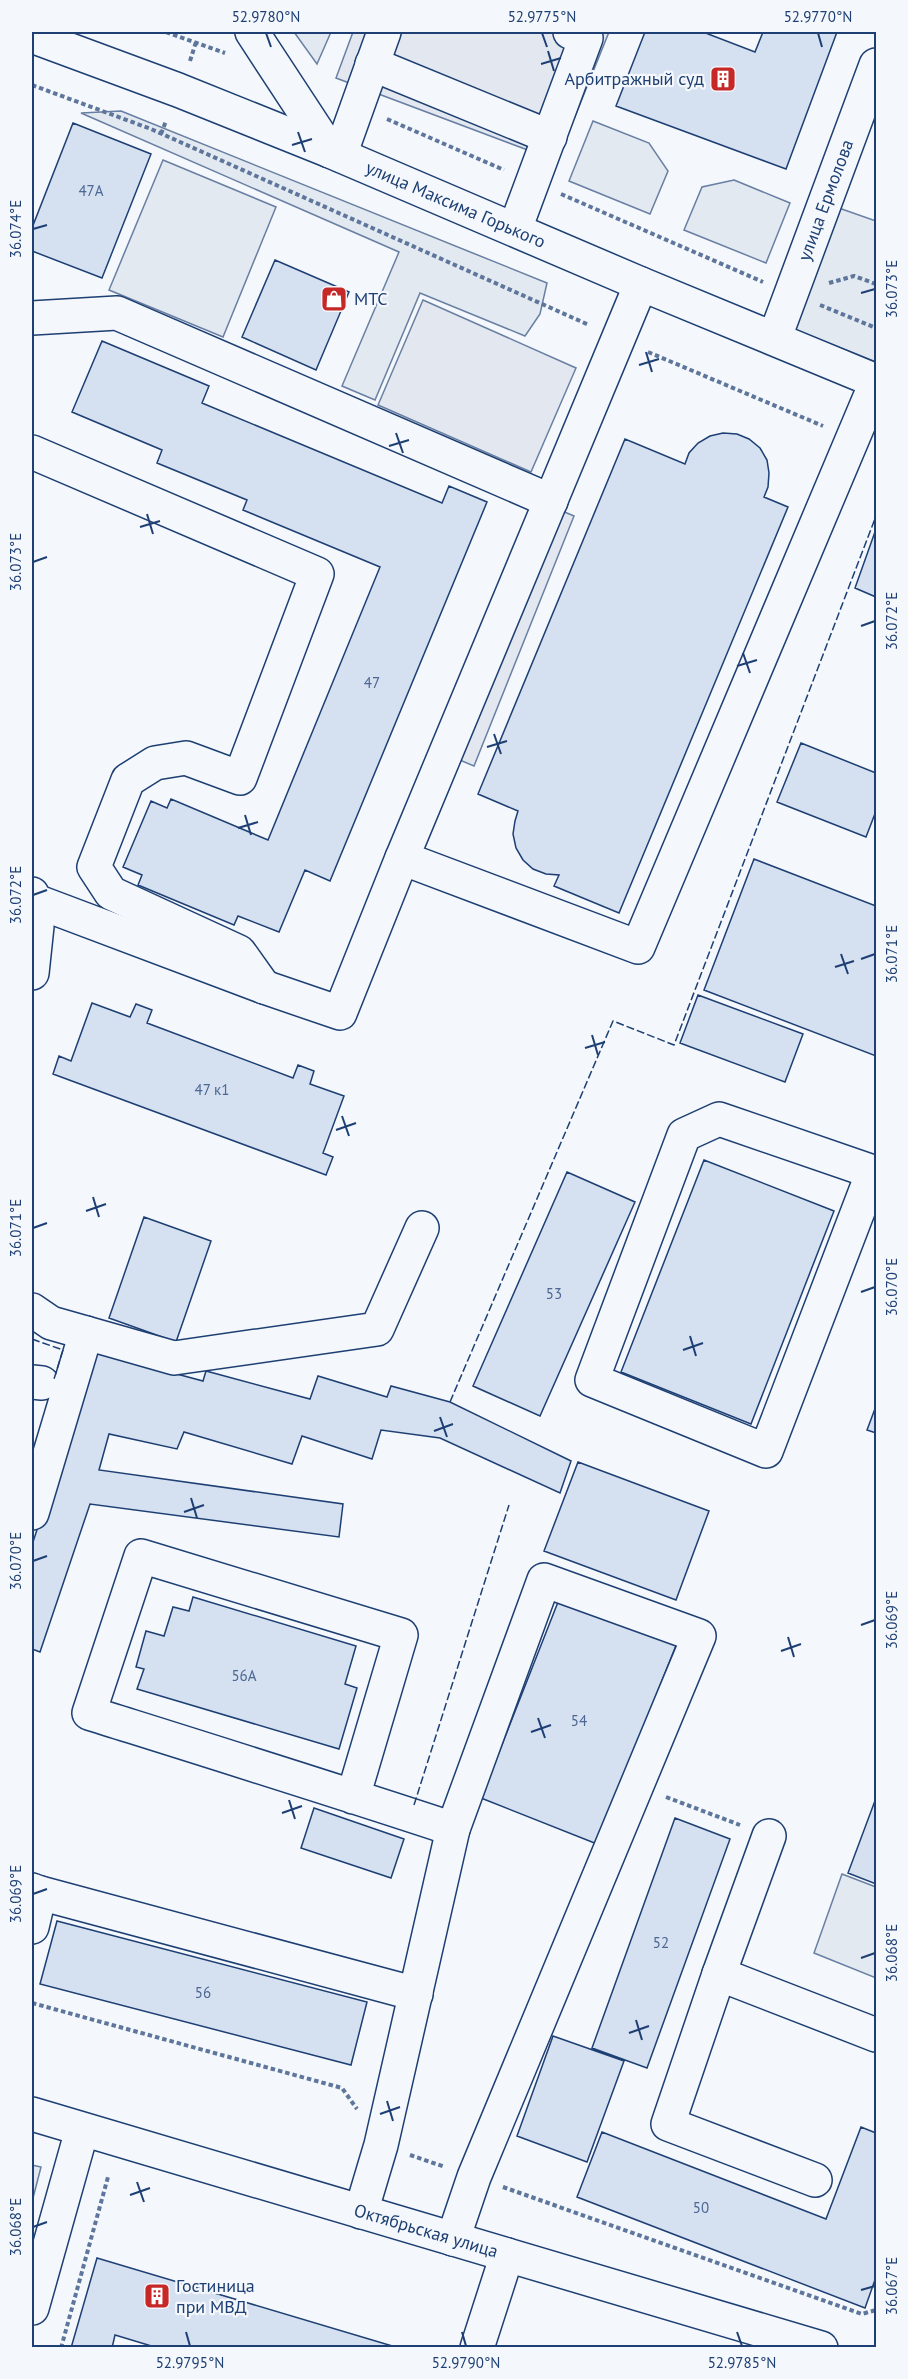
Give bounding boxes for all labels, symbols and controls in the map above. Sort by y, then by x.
text: 52.9780°N [232,7,300,26]
text: 52.9775°N [508,7,576,26]
text: 52.9770°N [784,7,852,26]
building icon: Арбитражный суд [708,64,738,94]
place label: Арбитражный суд [565,67,704,90]
street label: улица Ермолова [792,136,858,264]
street label: улица Максима Горького [362,156,549,253]
house number: 47А [78,181,104,200]
text: 36.074°E [6,200,25,258]
text: 36.073°E [882,260,901,318]
shop icon: МТС [319,284,349,314]
place label: МТС [354,287,388,310]
text: 36.073°E [6,533,25,591]
text: 36.072°E [882,592,901,650]
house number: 47 [364,673,380,692]
text: 36.072°E [6,866,25,924]
text: 36.071°E [882,925,901,983]
house number: 47 к1 [195,1080,229,1099]
text: 36.071°E [6,1199,25,1257]
text: 36.070°E [882,1258,901,1316]
house number: 53 [546,1284,562,1303]
text: 36.070°E [6,1532,25,1590]
text: 36.069°E [882,1591,901,1649]
house number: 56А [231,1666,257,1685]
house number: 54 [571,1711,587,1730]
text: 36.069°E [6,1865,25,1923]
text: 36.068°E [882,1924,901,1982]
house number: 52 [653,1933,669,1952]
house number: 56 [195,1983,211,2002]
text: 36.068°E [6,2198,25,2256]
street label: Октябрьская улица [351,2198,501,2263]
house number: 50 [693,2198,709,2217]
text: 36.067°E [882,2257,901,2315]
place label: Гостиница при МВД [176,2274,255,2318]
building icon: Гостиница при МВД [142,2281,172,2311]
text: 52.9795°N [156,2353,224,2372]
text: 52.9790°N [432,2353,500,2372]
text: 52.9785°N [708,2353,776,2372]

